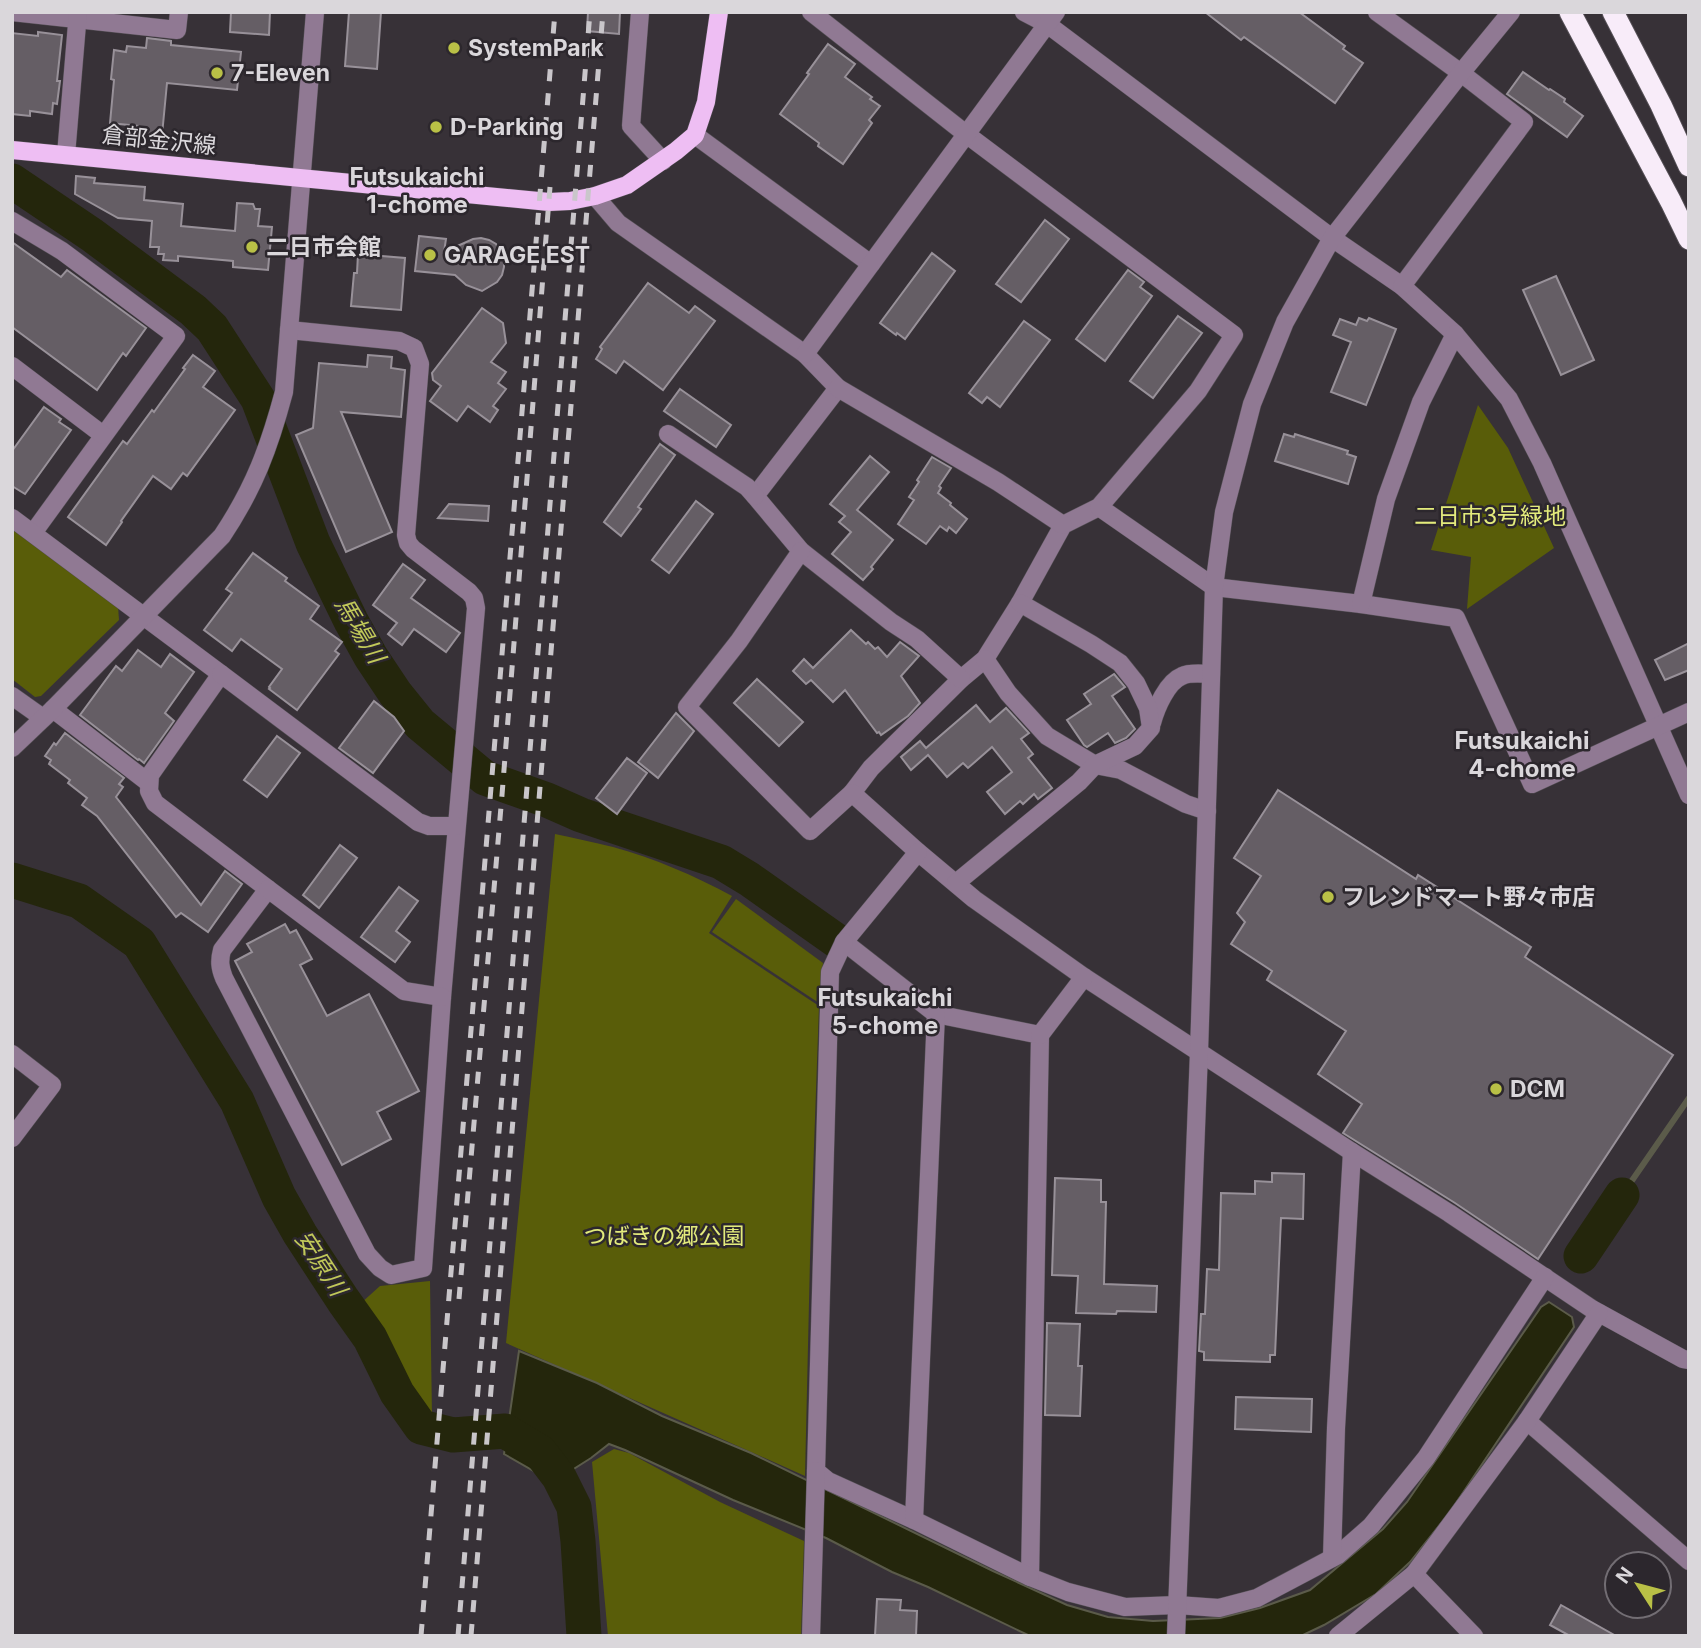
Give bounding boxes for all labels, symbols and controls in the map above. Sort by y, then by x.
place label: SystemPark [468,34,604,62]
marker: SystemPark [446,40,462,56]
place label: 7-Eleven [231,59,330,87]
marker: 7-Eleven [209,65,225,81]
place label: D-Parking [450,113,563,141]
marker: D-Parking [428,119,444,135]
street label: 倉部金沢線 [100,120,218,160]
district label: Futsukaichi 1-chome [349,162,485,219]
place label: 二日市会館 [266,233,381,261]
marker: 二日市会館 [244,239,260,255]
place label: GARAGE EST [444,241,590,269]
marker: GARAGE EST [422,247,438,263]
park label: 二日市3号緑地 [1414,502,1566,530]
water label: 馬場川 [329,592,393,671]
district label: Futsukaichi 4-chome [1454,726,1590,783]
place label: フレンドマート野々市店 [1342,883,1595,911]
marker: フレンドマート野々市店 [1320,889,1336,905]
district label: Futsukaichi 5-chome [817,983,953,1040]
place label: DCM [1510,1075,1565,1103]
marker: DCM [1488,1081,1504,1097]
park label: つばきの郷公園 [584,1222,745,1250]
water label: 安原川 [289,1225,354,1304]
north arrow [1603,1550,1673,1620]
text: N [1611,1563,1638,1588]

